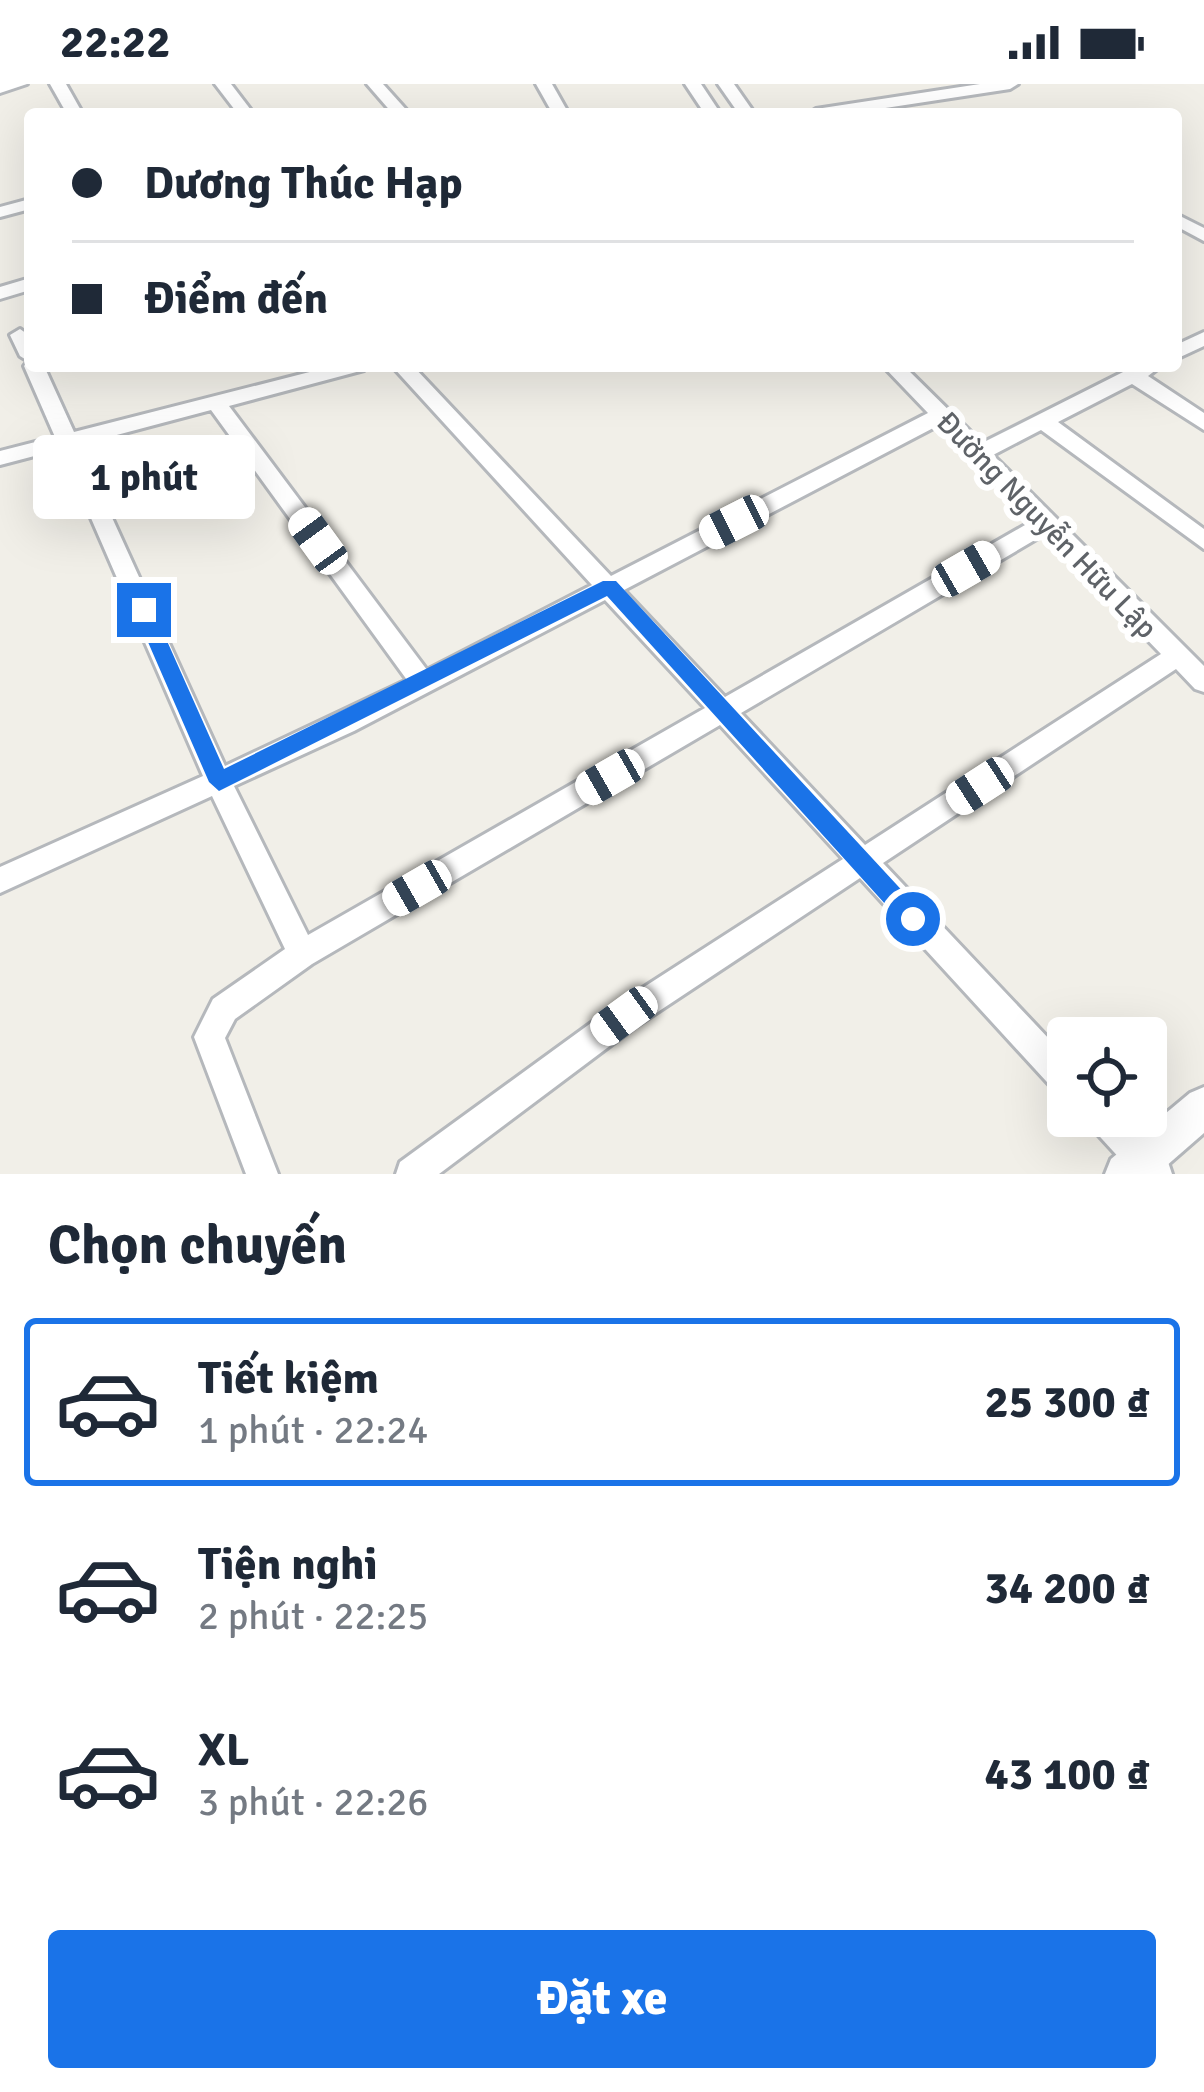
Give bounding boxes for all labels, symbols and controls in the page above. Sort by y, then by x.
text: 22:22 [60,15,170,70]
text: Dương Thúc Hạp [144,156,463,211]
text: Điểm đến [144,271,328,326]
street label: Đường Nguyễn Hữu Lập [929,404,1165,647]
callout: 1 phút [33,436,255,520]
text: 1 phút [90,453,198,501]
car [694,490,774,554]
car [282,501,354,581]
car [926,535,1006,603]
route end [117,583,171,637]
car [570,743,650,811]
car [940,751,1020,821]
car [377,854,457,922]
route start [886,892,940,946]
car [584,980,664,1052]
map controls [1047,1017,1167,1137]
button: locate [1047,1017,1167,1137]
text: Chọn chuyến [48,1212,347,1279]
icon: car [54,1348,162,1456]
text: Tiết kiệm [198,1351,379,1406]
text: 25 300 ₫ [984,1375,1150,1430]
text: 1 phút · 22:24 [198,1406,428,1454]
icon: car [54,1534,162,1642]
text: Tiện nghi [198,1537,378,1592]
text: 34 200 ₫ [984,1561,1150,1616]
text: 2 phút · 22:25 [198,1592,428,1640]
icon: car [54,1720,162,1828]
text: XL [198,1723,249,1778]
text: 43 100 ₫ [984,1747,1150,1802]
text: 3 phút · 22:26 [198,1778,428,1826]
button: Đặt xe [48,1930,1156,2068]

